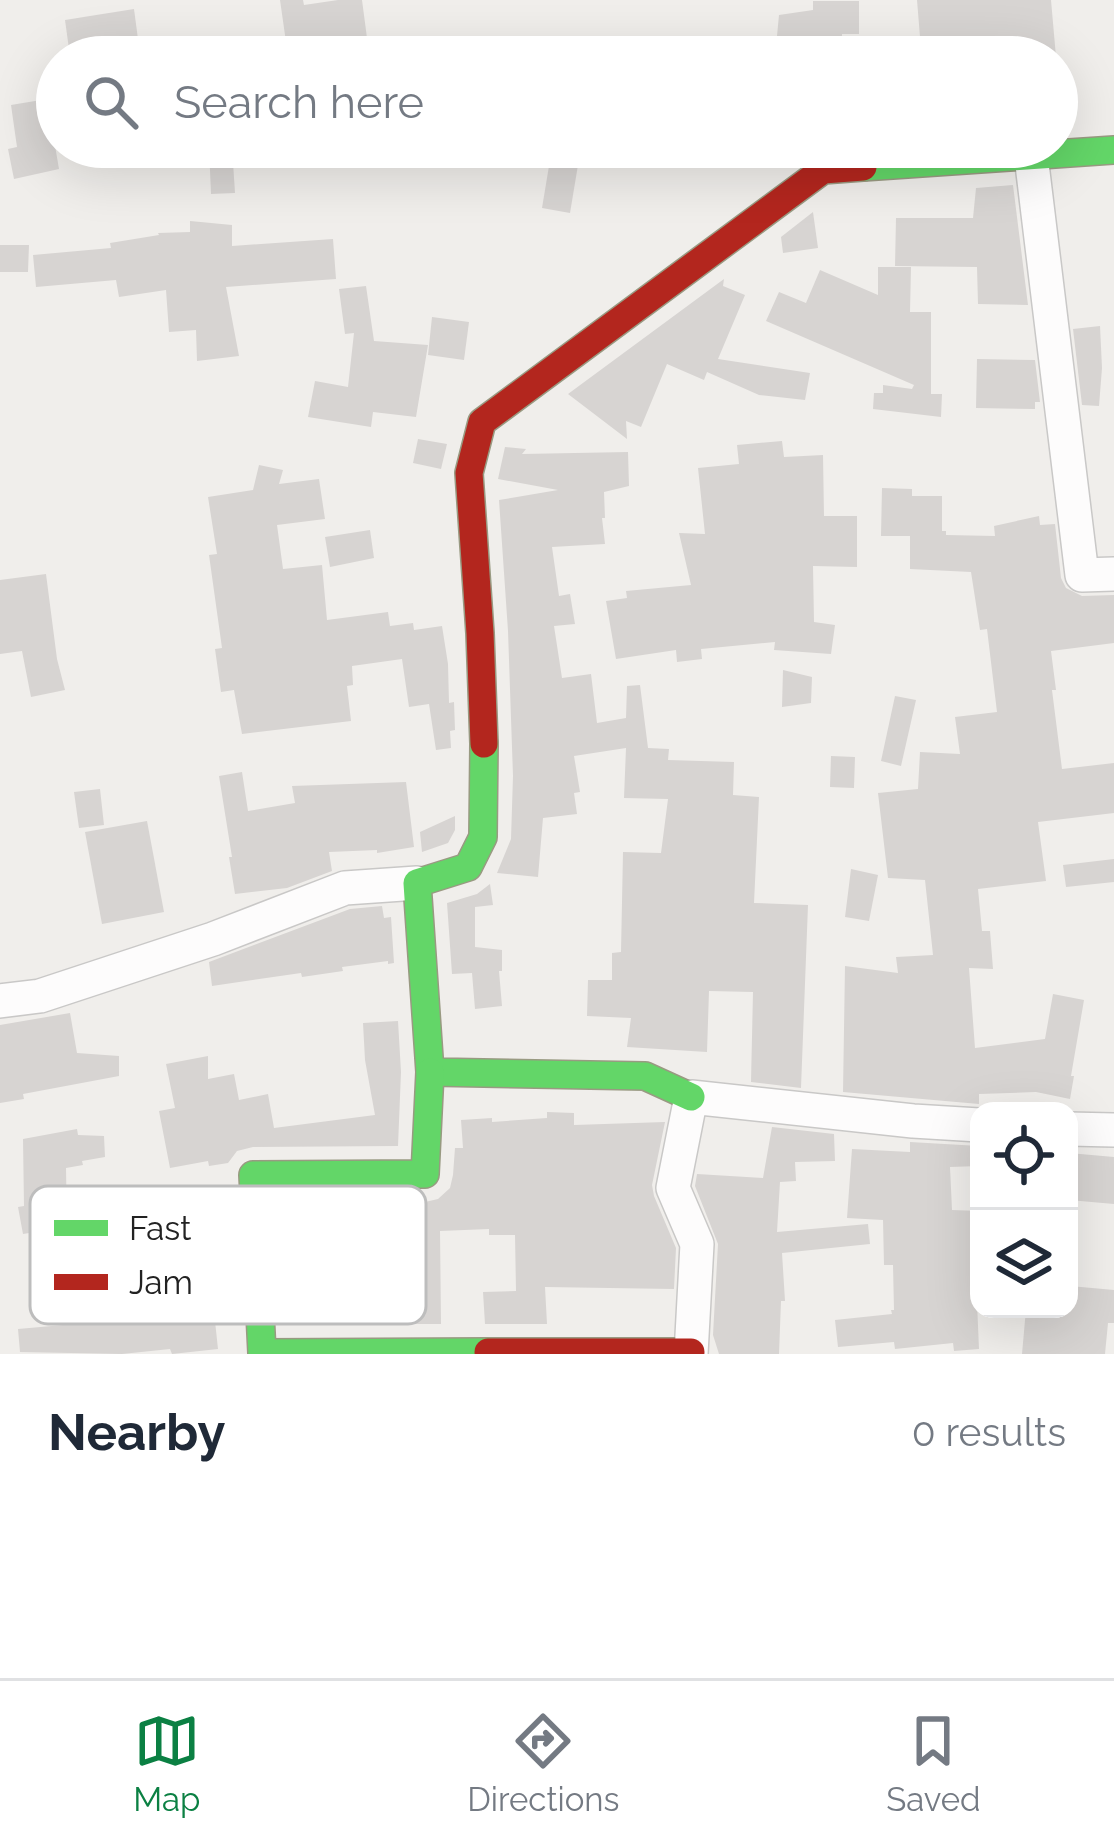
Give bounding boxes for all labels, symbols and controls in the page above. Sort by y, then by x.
search box [36,36,1078,168]
icon: search [78,69,144,135]
text: Search here [174,76,424,129]
map controls [970,1102,1078,1318]
button: locate [970,1102,1078,1210]
legend [30,1186,426,1324]
text: Fast [129,1209,191,1248]
button: layers [970,1210,1078,1318]
text: Jam [129,1263,193,1302]
text: Nearby [48,1402,225,1462]
text: 0 results [912,1409,1066,1455]
tab: Map [133,1708,200,1819]
tab: Directions [467,1708,620,1819]
tab: Saved [886,1708,981,1819]

